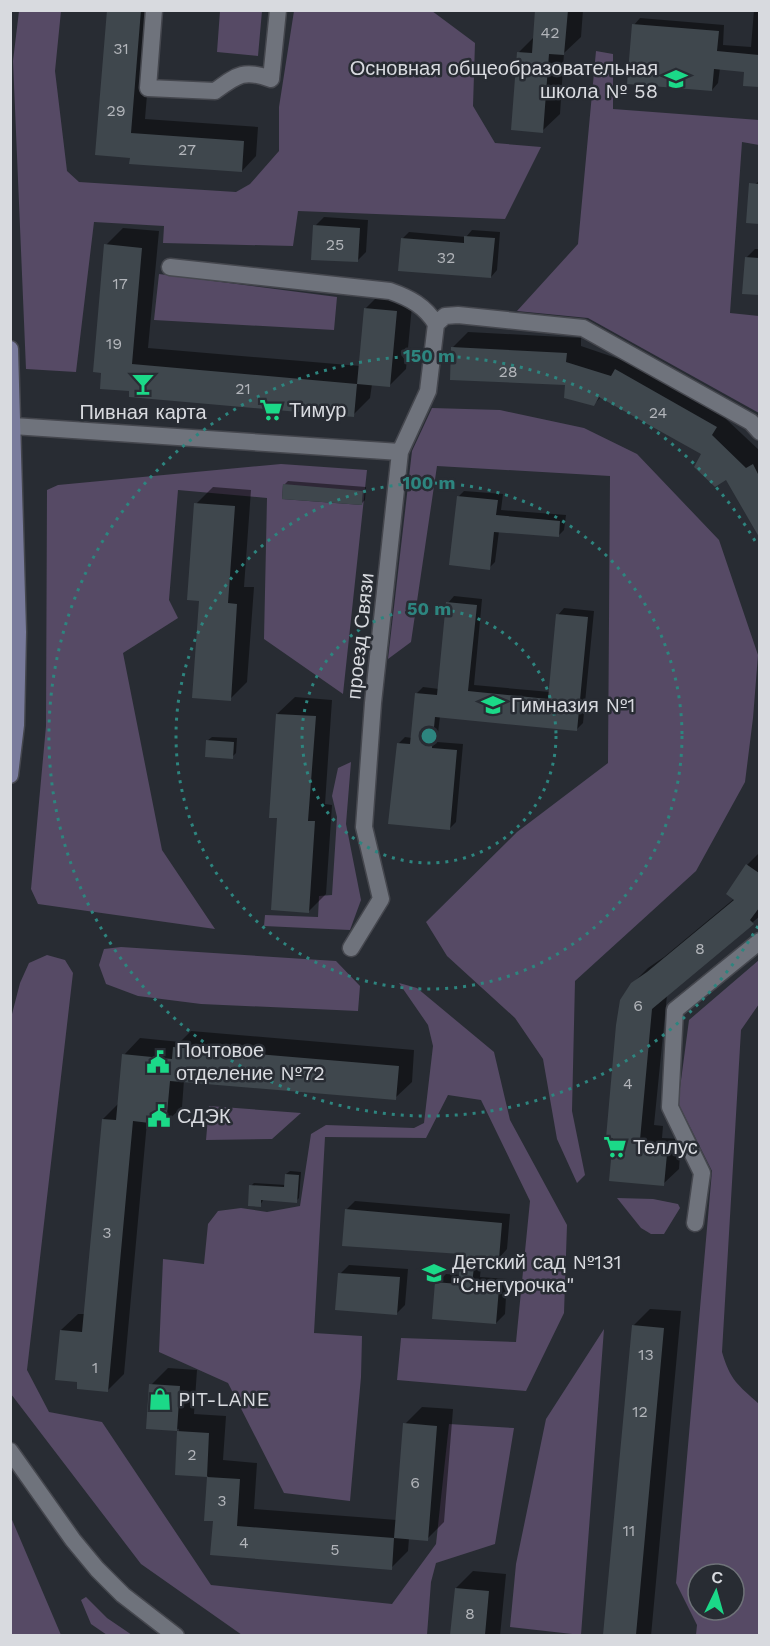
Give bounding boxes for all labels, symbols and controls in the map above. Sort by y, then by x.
house number: 42 [540,23,560,42]
house number: 31 [113,39,129,58]
place label: Основная общеобразовательная школа № 58 [350,56,658,103]
school or university icon: Основная общеобразовательная школа № 58 [663,66,689,92]
house number: 29 [106,101,126,120]
house number: 27 [178,140,196,159]
house number: 25 [326,235,344,254]
house number: 32 [437,248,455,267]
house number: 17 [112,274,128,293]
house number: 19 [106,334,122,353]
text: 150 m [403,345,455,366]
house number: 28 [498,362,518,381]
bar icon: Пивная карта [130,371,156,397]
house number: 21 [235,379,251,398]
supermarket icon: Тимур [258,397,284,423]
place label: Тимур [289,398,346,422]
place label: Пивная карта [79,400,207,424]
house number: 24 [649,403,668,422]
text: 100 m [402,472,456,493]
street label: проезд Связи [341,572,379,700]
text: 50 m [407,598,451,619]
school or university icon: Гимназия №1 [480,692,506,718]
place label: Гимназия №1 [511,693,635,717]
centre of rings [419,726,439,746]
house number: 8 [695,939,705,958]
house number: 6 [633,996,643,1015]
place label: Почтовое отделение №72 [176,1038,325,1085]
public building icon: Почтовое отделение №72 [145,1049,171,1075]
house number: 4 [623,1074,633,1093]
public building icon: СДЭК [146,1103,172,1129]
place label: СДЭК [177,1104,231,1128]
supermarket icon: Теллус [602,1134,628,1160]
place label: Теллус [633,1135,698,1159]
house number: 3 [102,1223,112,1242]
place label: Детский сад №131 "Снегурочка" [452,1250,622,1297]
school or university icon: Детский сад №131 "Снегурочка" [421,1260,447,1286]
house number: 13 [638,1345,654,1364]
house number: 1 [92,1358,98,1377]
shop icon: PIT-LANE [147,1386,173,1412]
place label: PIT-LANE [178,1387,269,1411]
house number: 12 [632,1402,648,1421]
house number: 2 [187,1445,197,1464]
house number: 6 [410,1473,420,1492]
house number: 3 [217,1491,227,1510]
house number: 11 [623,1521,635,1540]
house number: 4 [239,1533,249,1552]
house number: 5 [330,1540,340,1559]
north arrow [686,1562,746,1622]
text: С [711,1568,724,1588]
house number: 8 [465,1604,475,1623]

